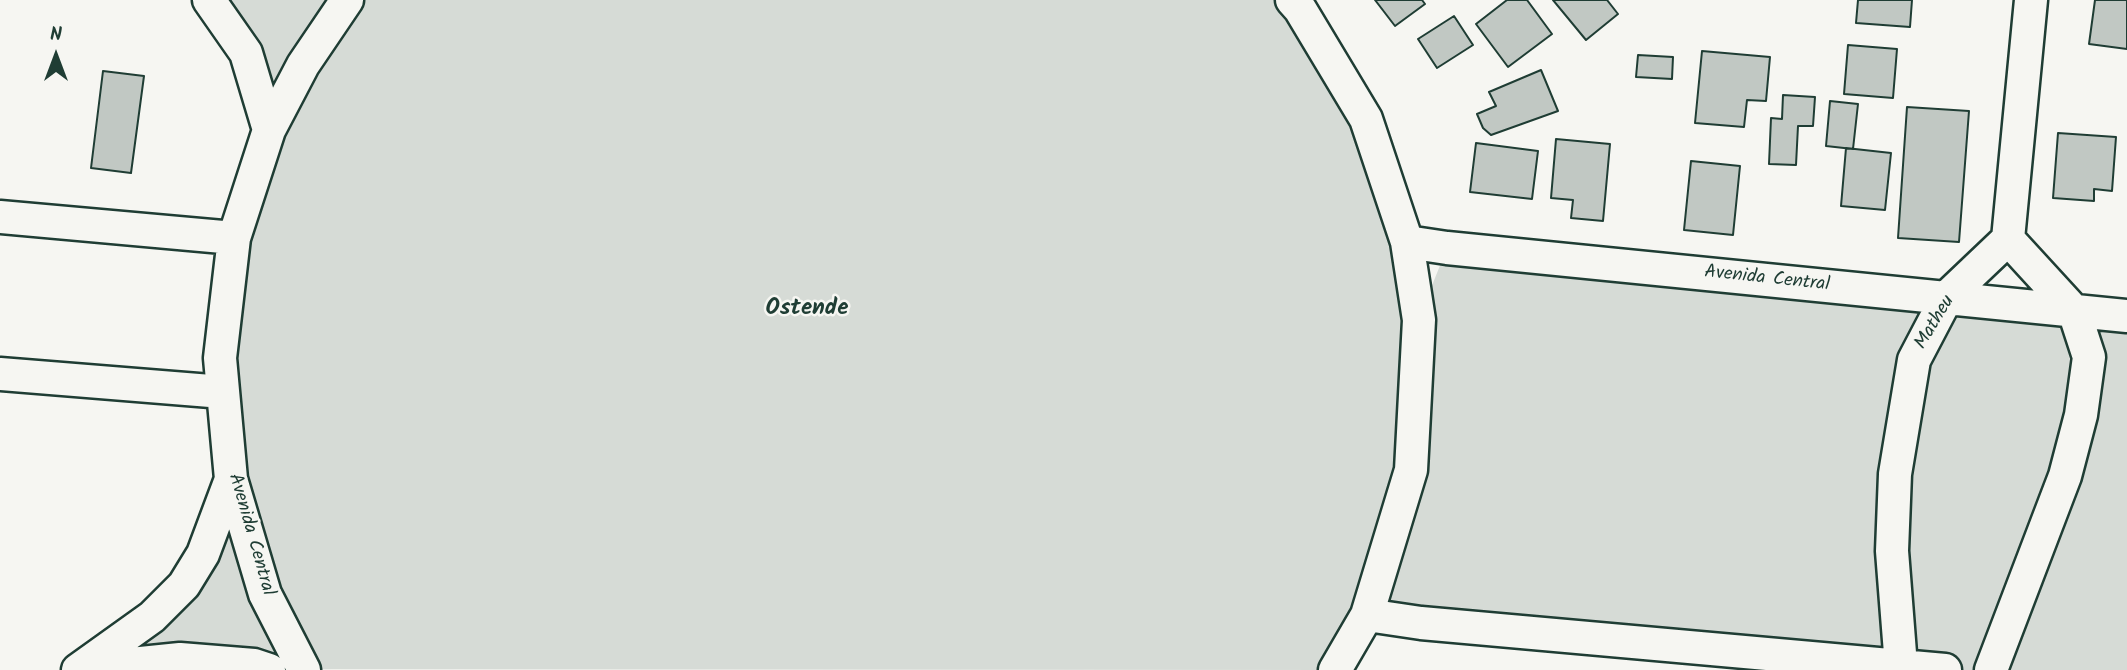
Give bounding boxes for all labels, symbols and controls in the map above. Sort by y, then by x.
text: N [50,20,62,50]
north arrow [21,21,91,91]
street label: Avenida Central [1703,262,1831,298]
street label: Matheu [1911,292,1961,354]
district label: Ostende [766,296,848,324]
street label: Avenida Central [222,471,278,599]

